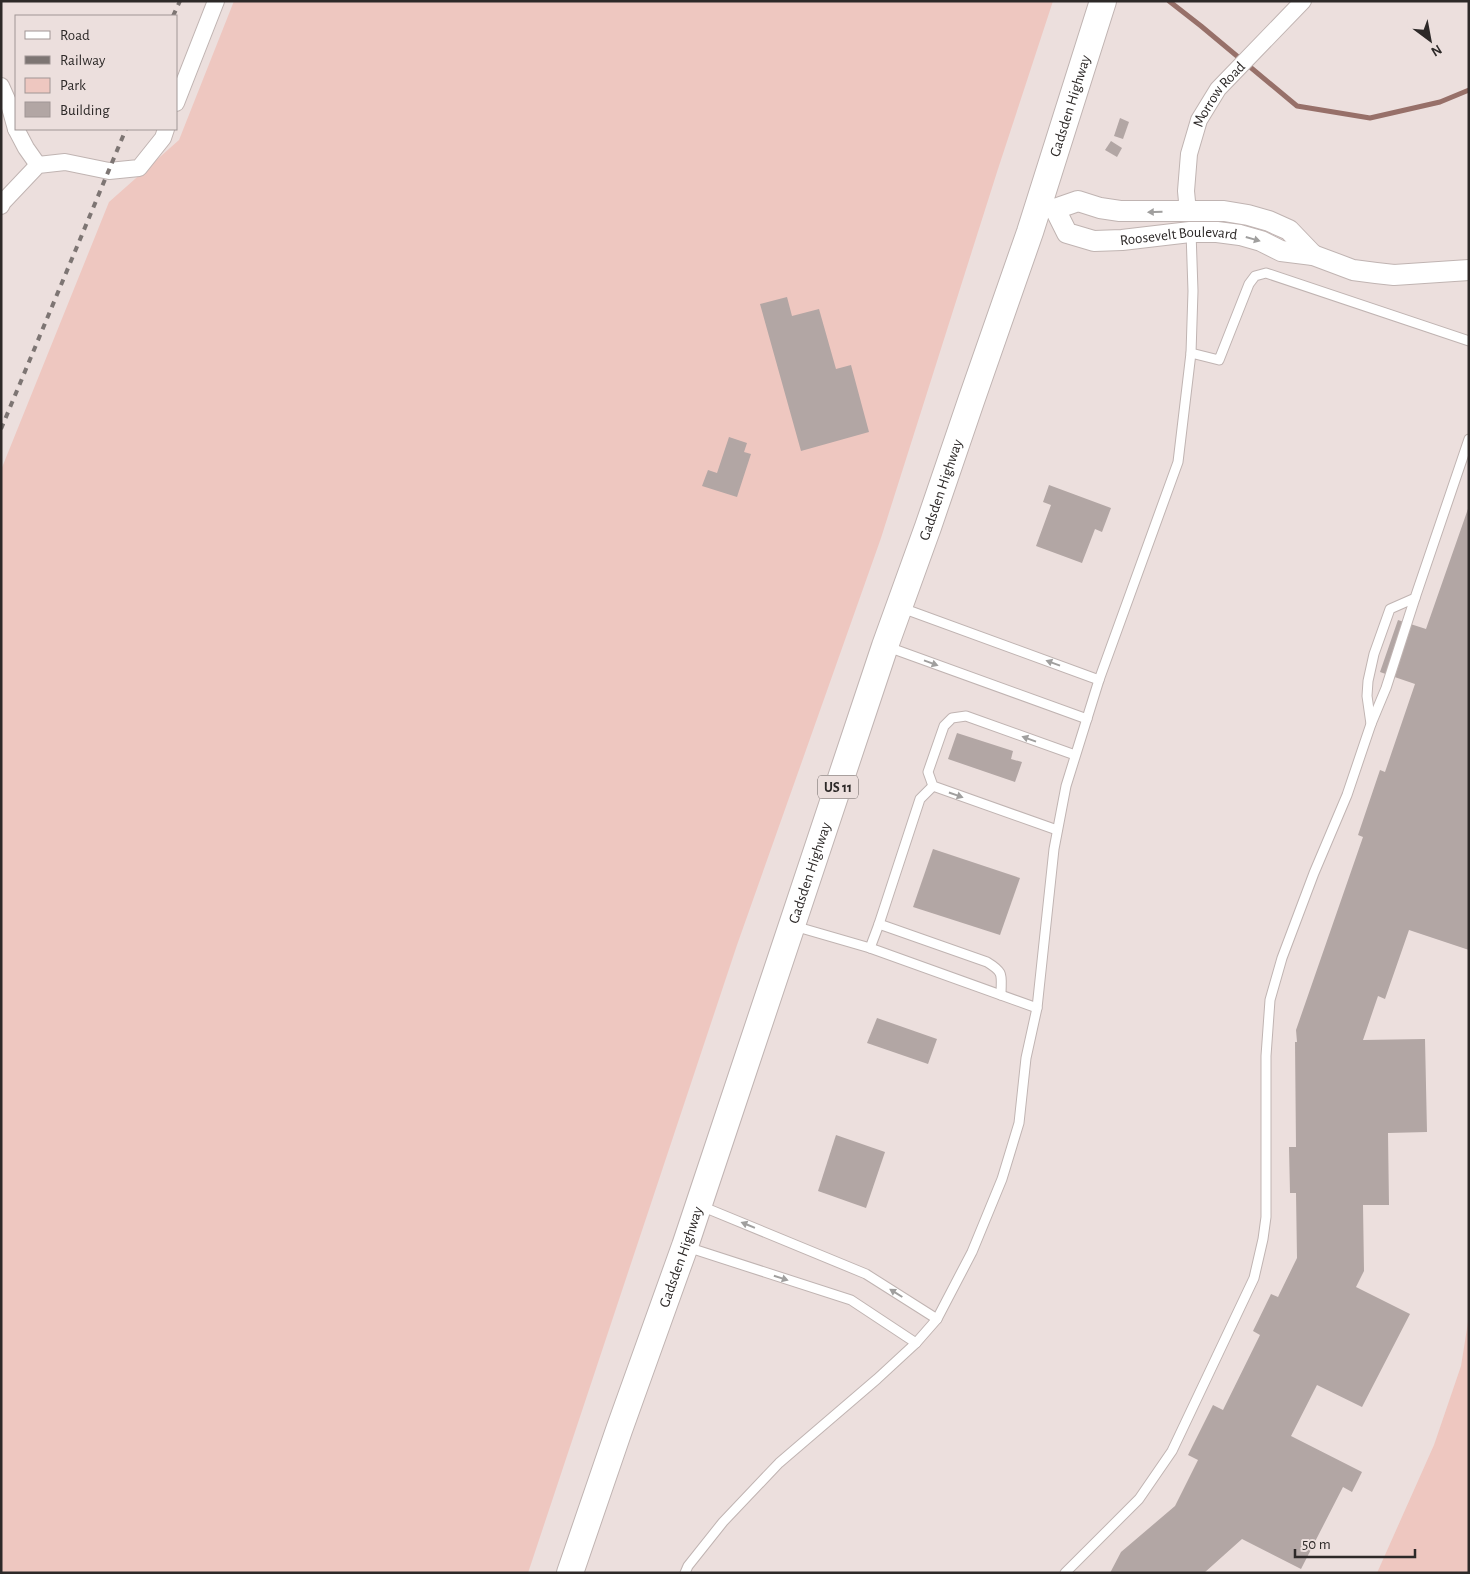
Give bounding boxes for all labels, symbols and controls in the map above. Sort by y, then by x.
legend [15,15,178,130]
north arrow [1405,15,1455,65]
text: Road [60,28,90,43]
text: N [1429,42,1444,59]
text: Railway [60,53,106,68]
street label: Gadsden Highway [1047,53,1094,159]
street label: Morrow Road [1190,59,1248,129]
text: Park [60,78,86,93]
text: Building [60,103,110,118]
one-way arrow [1147,208,1163,216]
street label: Roosevelt Boulevard [1119,225,1239,248]
one-way arrow [1245,235,1260,243]
street label: Gadsden Highway [917,437,966,542]
one-way arrow [924,659,939,667]
one-way arrow [1046,659,1061,666]
one-way arrow [1021,735,1036,743]
road number: US 11 [818,776,858,799]
one-way arrow [948,792,963,799]
street label: Gadsden Highway [786,820,834,926]
street label: Gadsden Highway [657,1204,706,1309]
one-way arrow [741,1221,755,1229]
one-way arrow [774,1274,789,1282]
one-way arrow [889,1288,902,1297]
scale bar [1295,1526,1415,1558]
text: 50 m [1302,1537,1331,1552]

